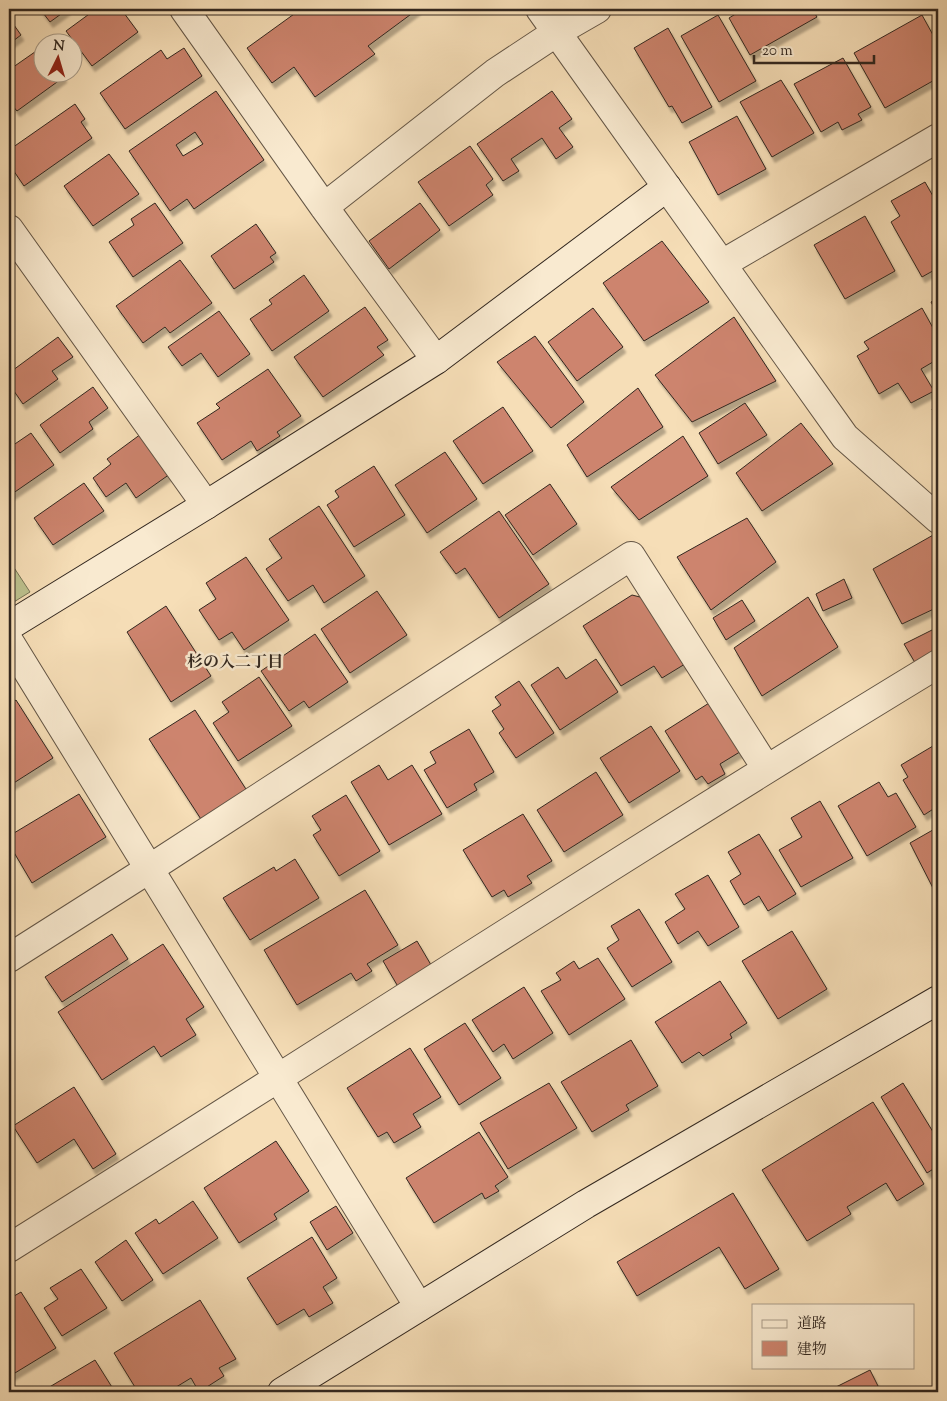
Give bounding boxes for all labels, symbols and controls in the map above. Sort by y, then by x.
north arrow [32,32,82,82]
scale bar [754,32,874,64]
text: N [53,37,65,57]
text: 20 m [762,41,793,62]
district label: 杉の入二丁目 [187,652,283,675]
legend [752,1304,914,1368]
text: 道路 [797,1314,827,1335]
text: 建物 [797,1340,827,1361]

